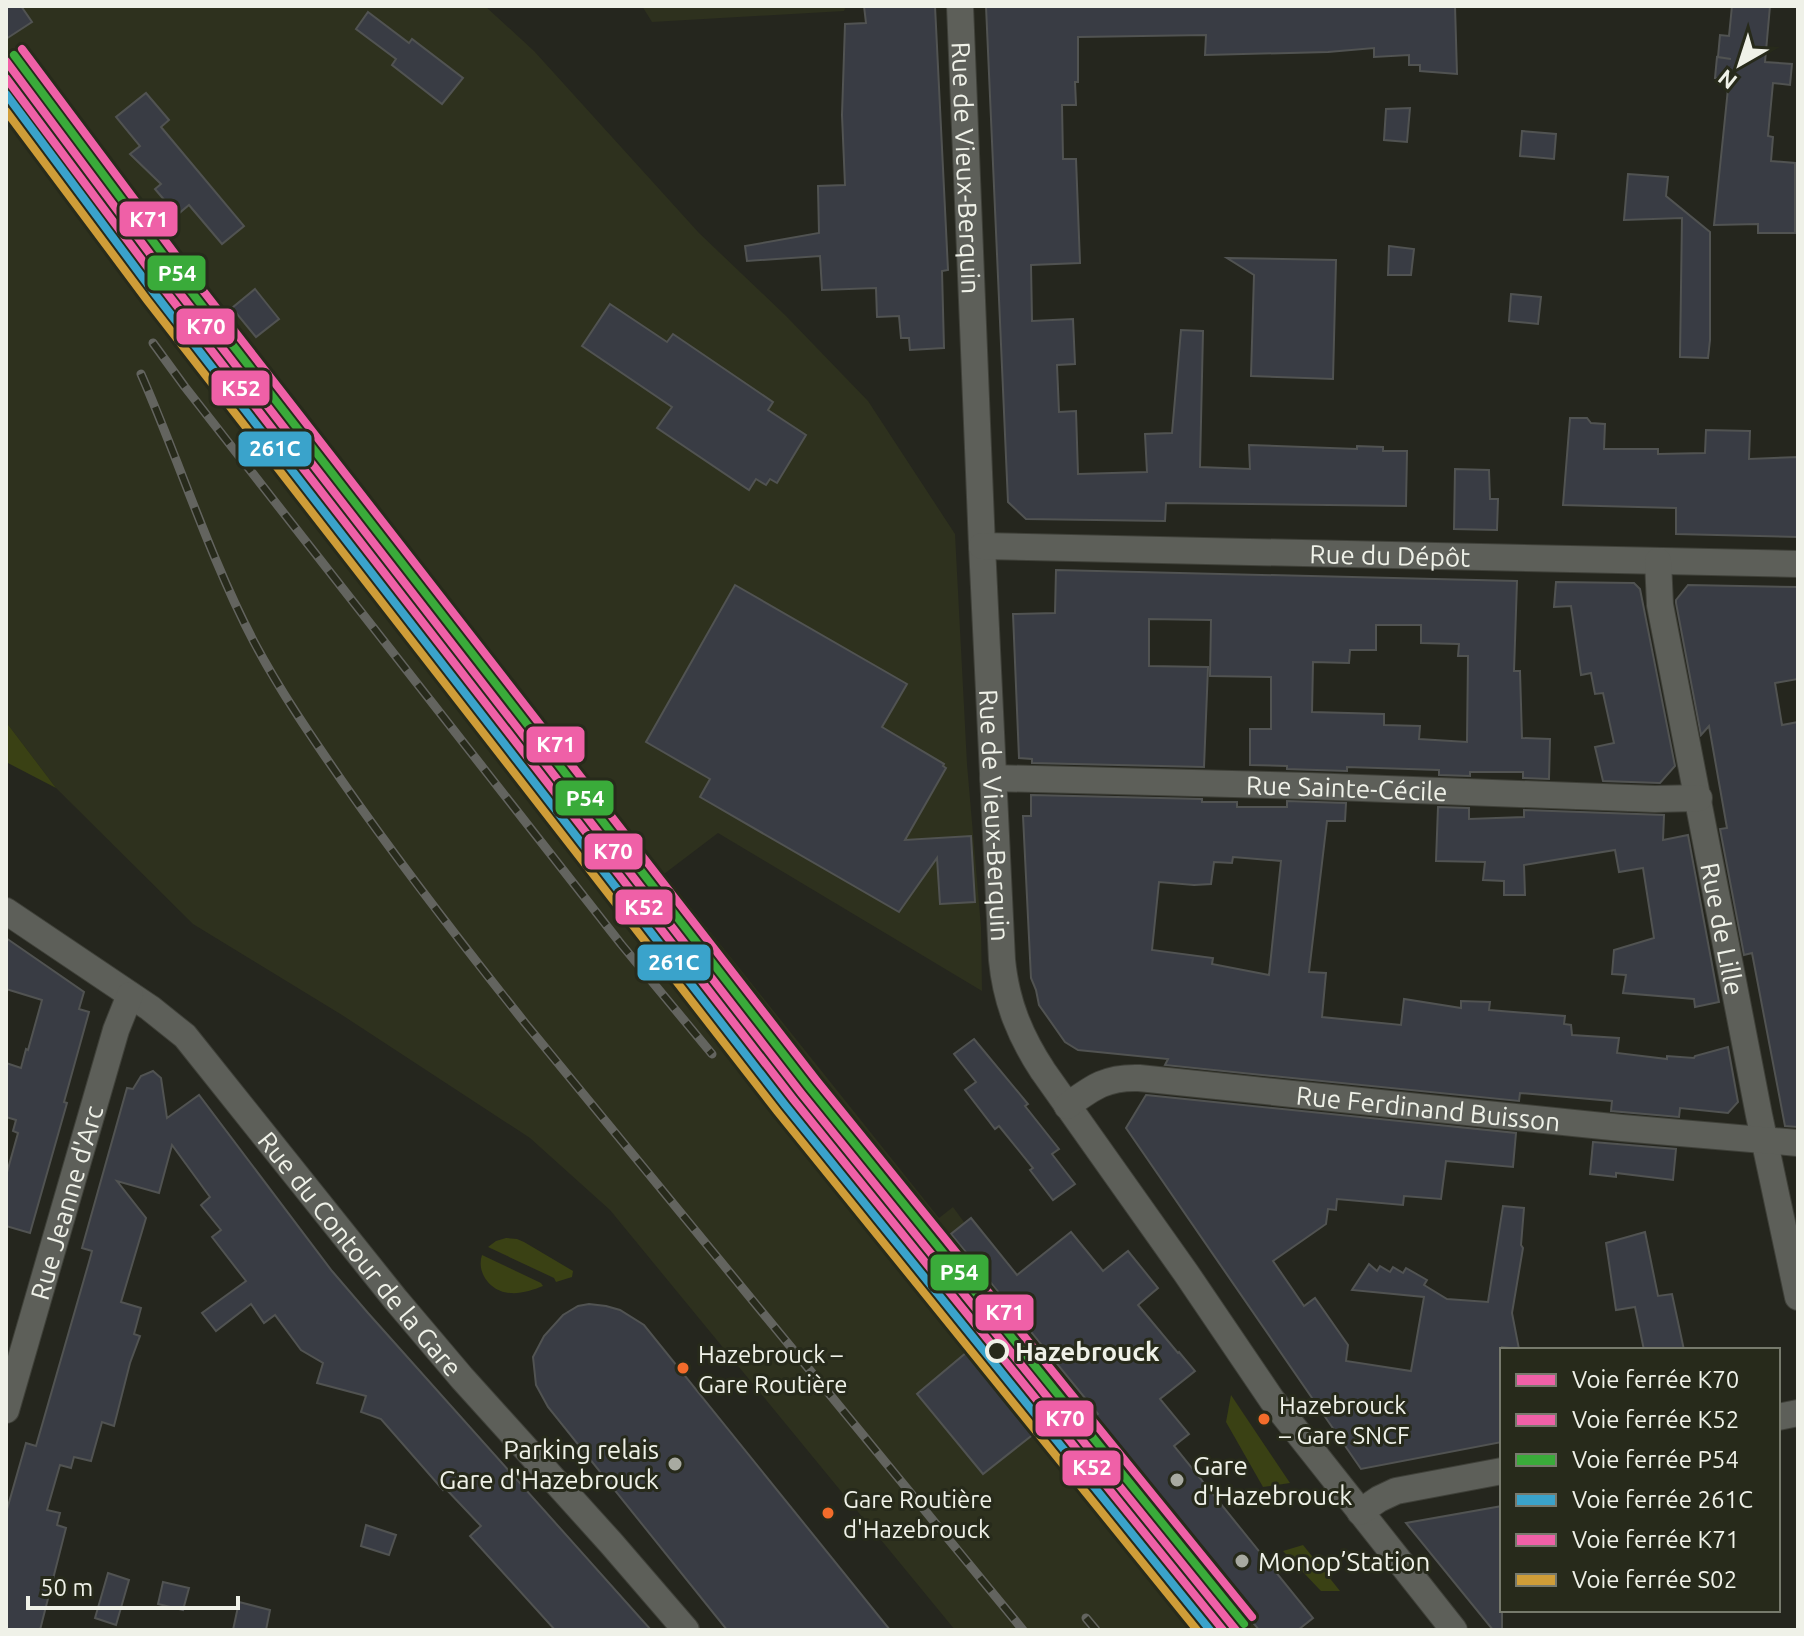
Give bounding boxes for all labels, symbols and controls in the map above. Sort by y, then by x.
north arrow [1700,24,1780,104]
street label: Rue de Vieux-Berquin [947,41,986,295]
text: N [1713,65,1741,95]
line badge: K71 [118,200,179,238]
text: K71 [129,206,169,231]
line badge: P54 [146,254,207,292]
text: P54 [158,260,196,285]
line badge: K70 [175,307,236,346]
text: K70 [186,313,226,338]
line badge: K52 [210,369,271,407]
text: K52 [221,375,261,400]
line badge: 261C [237,430,313,468]
text: 261C [249,435,301,460]
street label: Rue du Dépôt [1309,539,1471,571]
street label: Rue de Vieux-Berquin [974,688,1016,942]
line badge: K71 [525,725,586,764]
text: K71 [536,731,576,756]
street label: Rue Sainte-Cécile [1246,770,1448,806]
line badge: P54 [554,779,615,817]
text: P54 [566,785,604,810]
line badge: K70 [583,832,644,871]
text: K70 [593,838,633,863]
street label: Rue de Lille [1696,860,1750,998]
line badge: K52 [614,888,674,926]
text: K52 [624,894,664,919]
line badge: 261C [636,943,712,982]
text: 261C [648,949,700,974]
street label: Rue Ferdinand Buisson [1295,1080,1562,1136]
street label: Rue Jeanne d'Arc [24,1102,108,1303]
street label: Rue du Contour de la Gare [253,1126,468,1382]
line badge: P54 [929,1253,990,1292]
text: P54 [940,1259,978,1284]
line badge: K71 [974,1293,1035,1332]
text: K71 [985,1299,1025,1324]
place label: Hazebrouck [1015,1337,1160,1366]
marker: Hazebrouck [986,1340,1008,1362]
place label: Hazebrouck – Gare Routière [698,1341,848,1398]
legend [1500,1348,1780,1612]
marker: Hazebrouck – Gare Routière [675,1360,691,1376]
text: Voie ferrée K70 [1572,1366,1739,1393]
place label: Hazebrouck – Gare SNCF [1278,1392,1410,1449]
line badge: K70 [1034,1399,1095,1438]
text: K70 [1045,1405,1085,1430]
text: Voie ferrée K52 [1572,1406,1739,1433]
marker: Hazebrouck – Gare SNCF [1256,1411,1272,1427]
place label: Parking relais Gare d'Hazebrouck [439,1435,659,1494]
text: Voie ferrée P54 [1572,1446,1739,1473]
line badge: K52 [1061,1449,1122,1487]
place label: Gare d'Hazebrouck [1193,1451,1352,1510]
text: K52 [1072,1454,1112,1479]
marker: Parking relais Gare d'Hazebrouck [666,1455,684,1473]
marker: Gare d'Hazebrouck [1168,1471,1186,1489]
place label: Gare Routière d'Hazebrouck [843,1486,993,1543]
text: Voie ferrée 261C [1572,1486,1753,1513]
marker: Gare Routière d'Hazebrouck [820,1505,836,1521]
text: Voie ferrée K71 [1572,1526,1739,1553]
place label: Monop’Station [1258,1547,1430,1576]
marker: Monop’Station [1233,1552,1251,1570]
scale bar [28,1560,238,1610]
text: Voie ferrée S02 [1572,1566,1737,1593]
text: 50 m [40,1574,93,1601]

